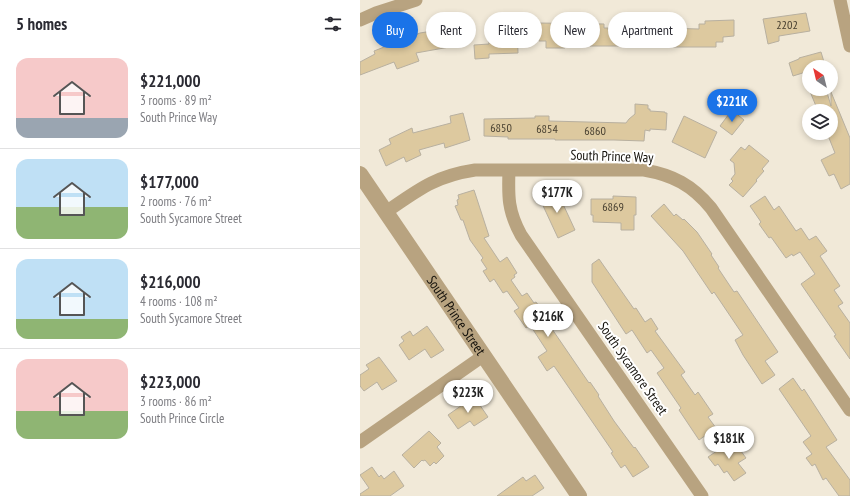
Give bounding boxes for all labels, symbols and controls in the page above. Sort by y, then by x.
chip: Buy [372,12,418,48]
chip: Rent [426,12,476,48]
chip: Filters [484,12,542,48]
chip: New [550,12,600,48]
chip: Apartment [608,12,687,48]
text: 5 homes [16,13,67,35]
icon: filters [322,13,344,35]
house number: 2202 [776,17,798,32]
north arrow [802,60,838,96]
map controls [802,60,838,140]
text: $221,000 [140,70,201,92]
icon: home [48,74,96,122]
pin: $221K [704,89,760,123]
text: 3 rooms · 89 m² [140,92,212,109]
text: $221K [716,93,748,110]
button: layers [802,104,838,140]
text: South Prince Way [140,109,217,126]
house number: 6850 [490,120,512,135]
house number: 6854 [536,121,558,136]
house number: 6860 [584,123,606,138]
street label: South Prince Way [570,146,655,166]
text: $177,000 [140,171,199,193]
icon: home [48,175,96,223]
pin: $177K [529,180,585,214]
text: $177K [541,184,573,201]
text: 2 rooms · 76 m² [140,193,212,210]
house number: 6869 [602,199,624,214]
text: South Sycamore Street [140,210,242,227]
text: $216,000 [140,271,201,293]
street label: South Prince Street [423,272,490,359]
icon: home [48,275,96,323]
text: 4 rooms · 108 m² [140,293,218,310]
pin: $216K [520,304,576,338]
text: $216K [532,308,564,325]
text: South Sycamore Street [140,310,242,327]
street label: South Sycamore Street [594,318,672,418]
text: $223,000 [140,371,201,393]
icon: home [48,375,96,423]
pin: $223K [440,380,496,414]
text: $223K [452,384,484,401]
text: 3 rooms · 86 m² [140,393,212,410]
text: South Prince Circle [140,410,224,427]
pin: $181K [701,426,757,460]
text: $181K [713,430,745,447]

